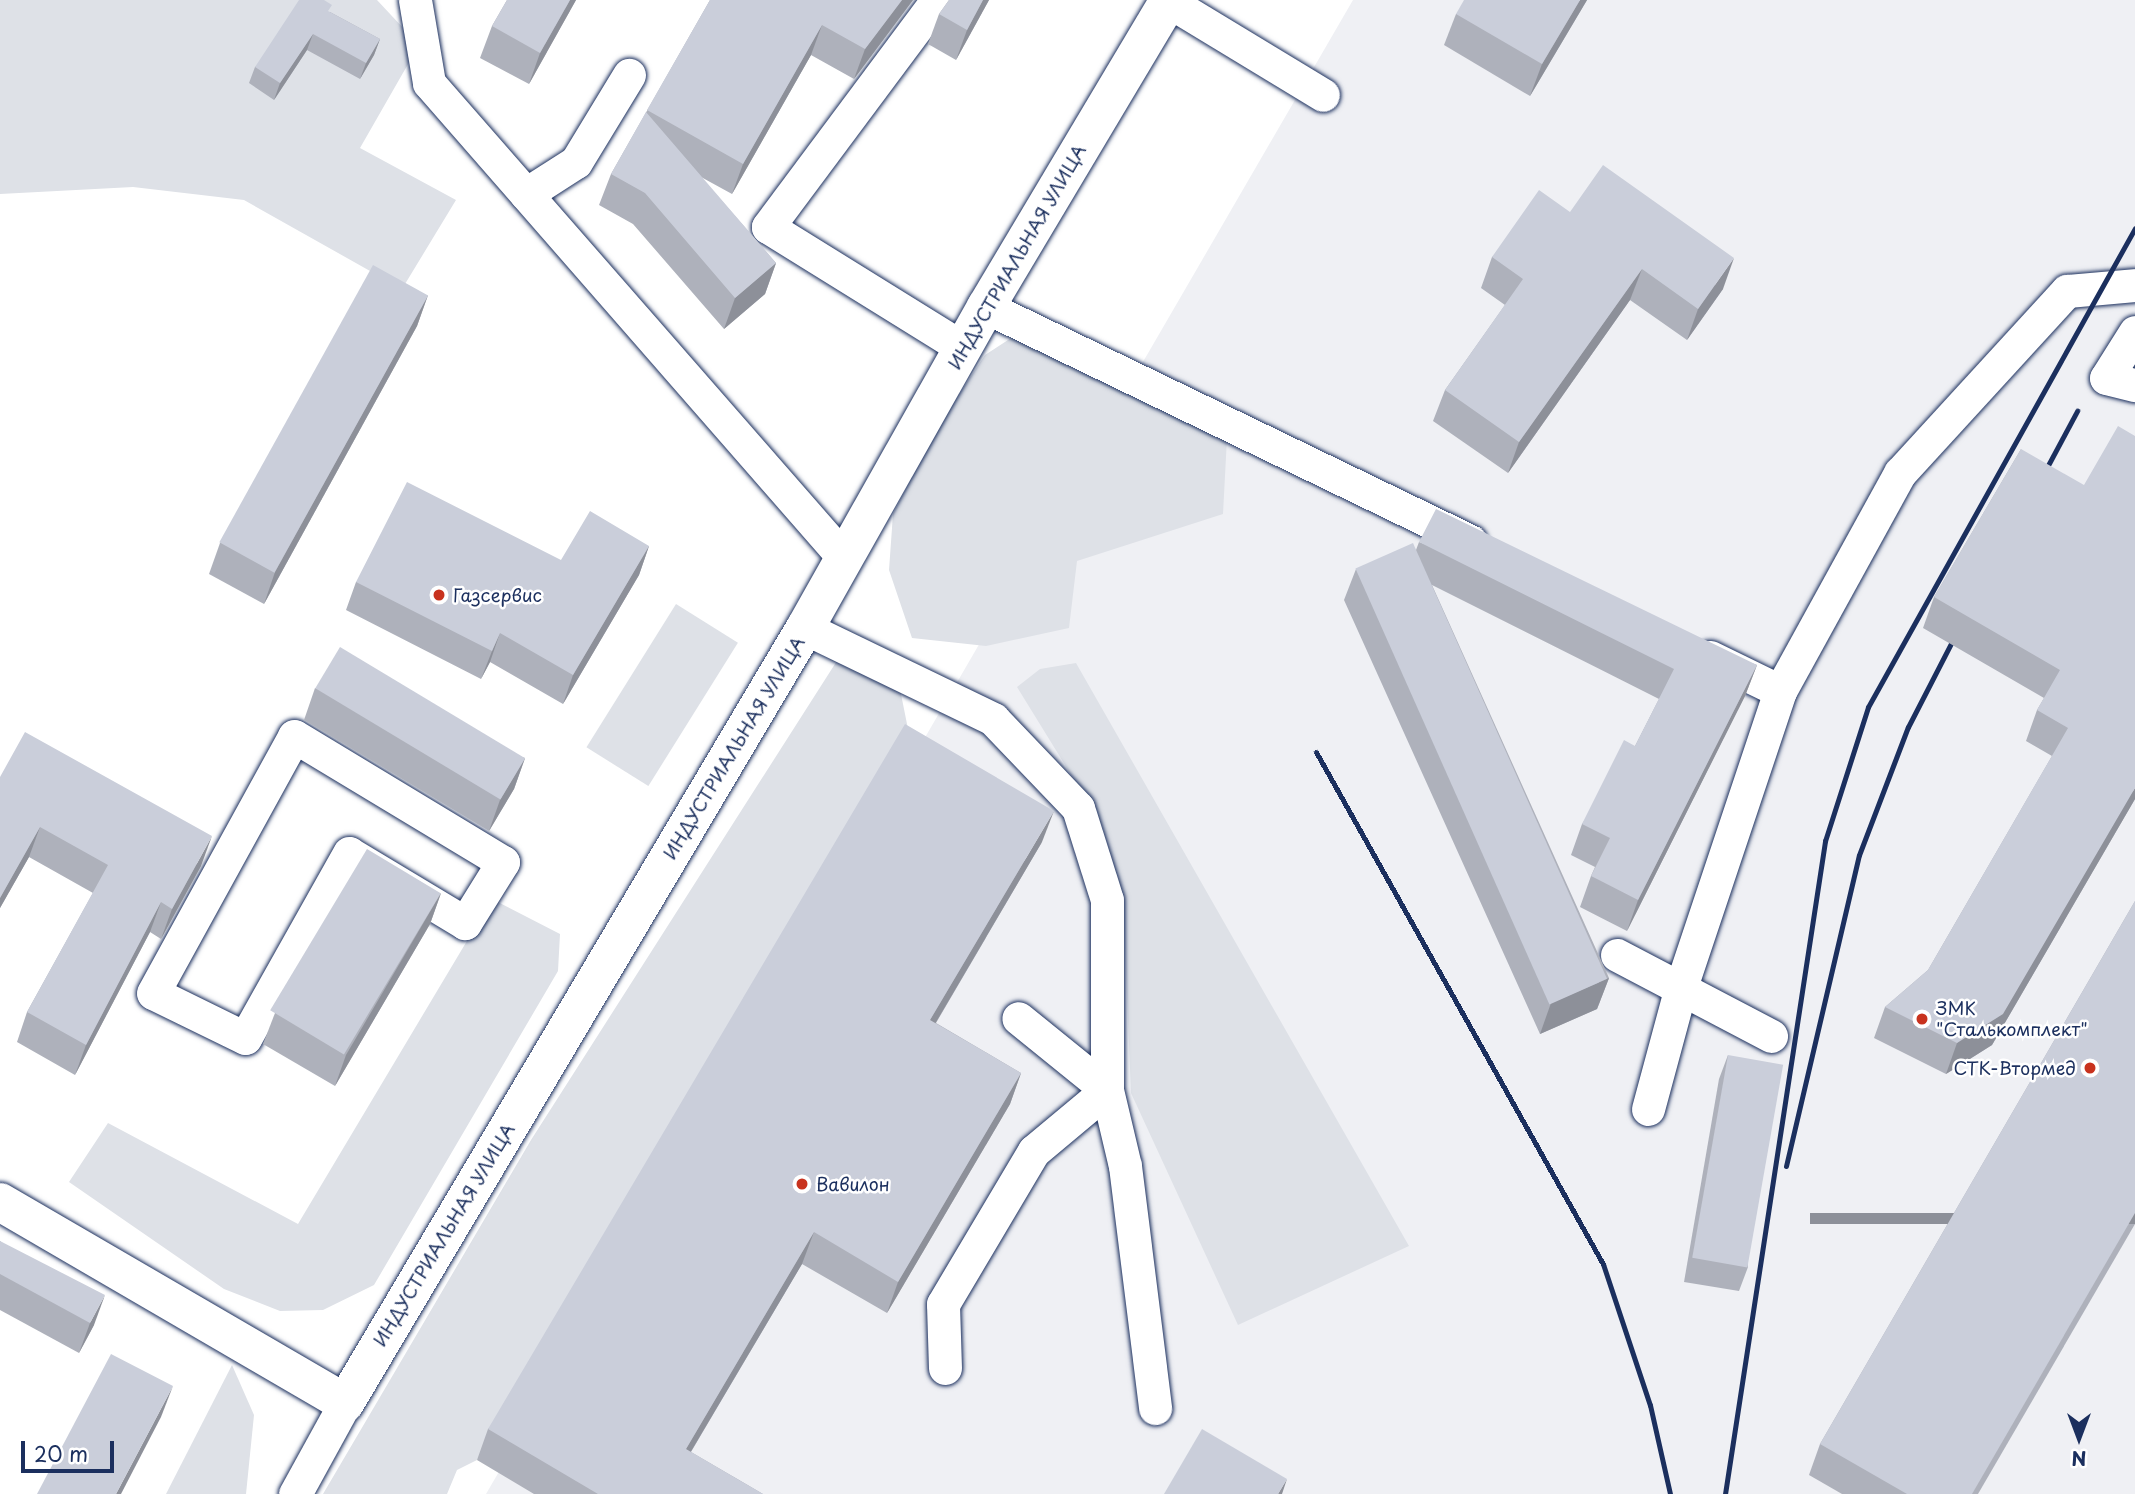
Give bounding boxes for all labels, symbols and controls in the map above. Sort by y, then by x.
street label: ИНДУСТРИАЛЬНАЯ УЛИЦА [944,141,1090,373]
place label: Газсервис [453,584,542,606]
marker: Газсервис [431,587,447,603]
street label: ИНДУСТРИАЛЬНАЯ УЛИЦА [659,633,809,863]
place label: ЗМК "Сталькомплект" [1936,998,2088,1040]
marker: ЗМК "Сталькомплект" [1914,1011,1930,1027]
place label: СТК-Втормед [1954,1057,2076,1079]
marker: СТК-Втормед [2082,1060,2098,1076]
street label: ИНДУСТРИАЛЬНАЯ УЛИЦА [369,1120,519,1350]
place label: Вавилон [816,1173,890,1195]
marker: Вавилон [794,1176,810,1192]
north arrow [2044,1403,2114,1473]
scale bar [24,1428,117,1472]
text: 20 m [34,1437,88,1469]
text: N [2071,1445,2087,1473]

